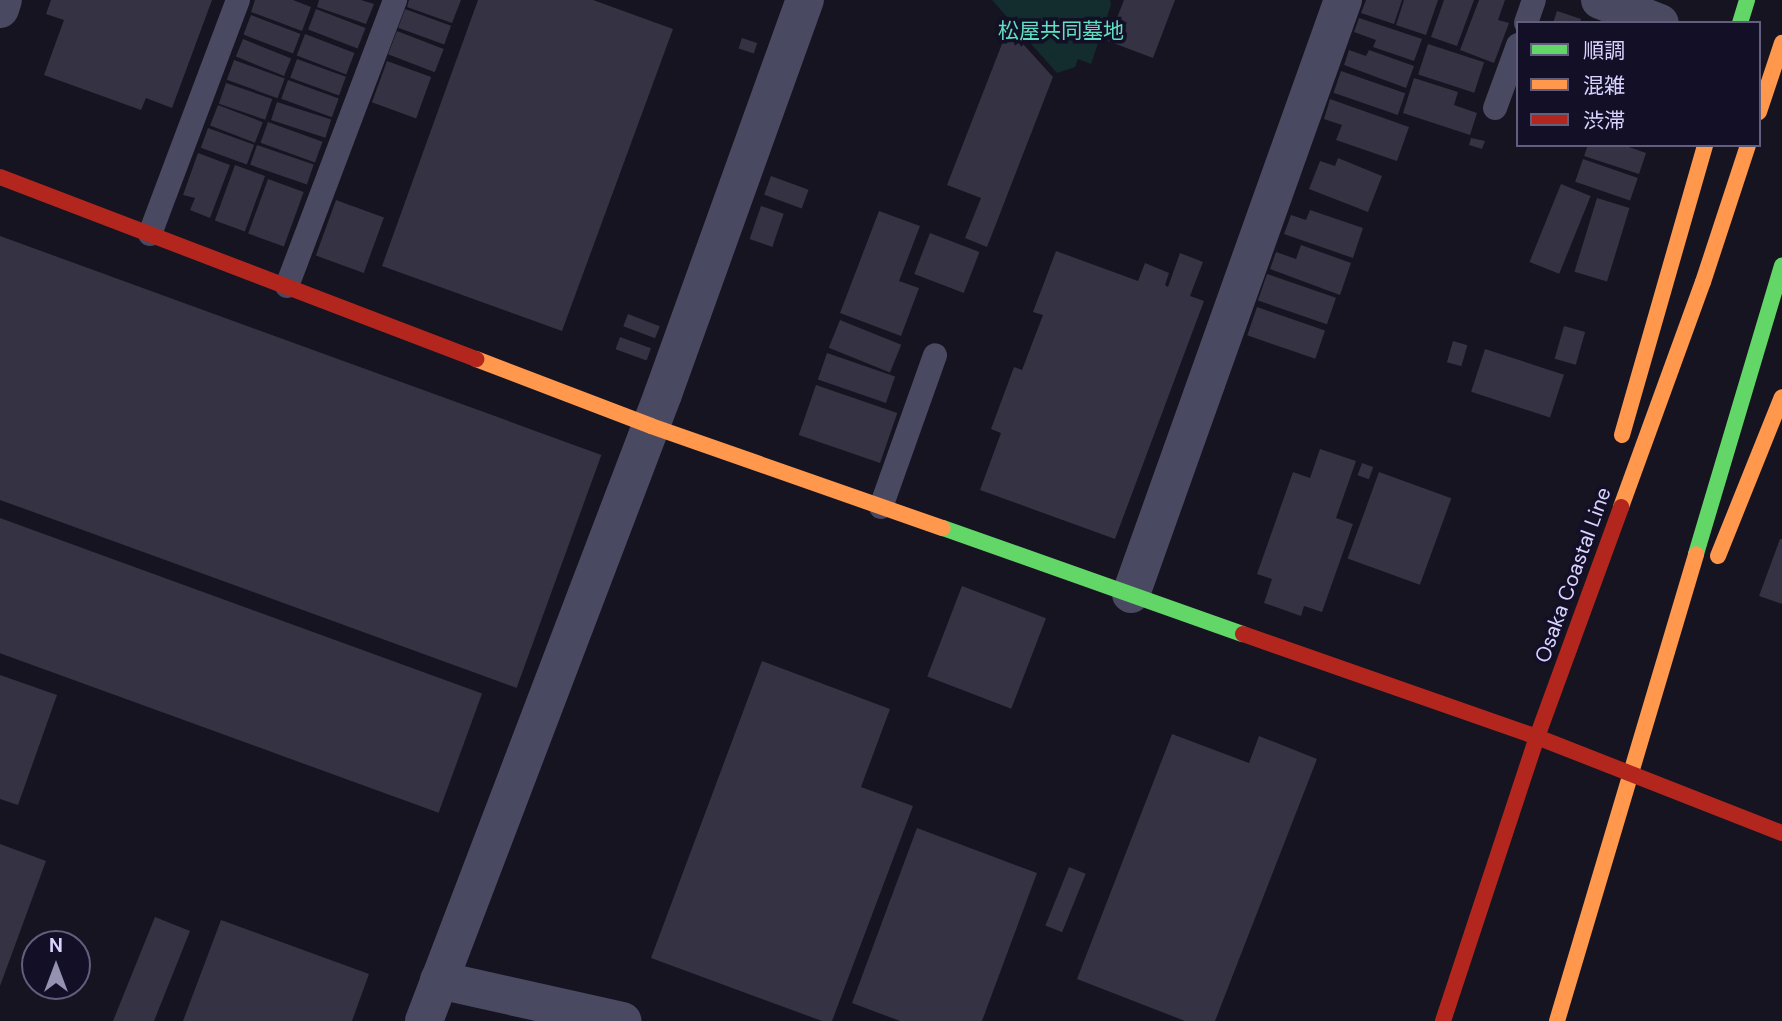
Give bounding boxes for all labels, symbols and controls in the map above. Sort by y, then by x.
park label: 松屋共同墓地 [998,18,1124,44]
legend [1516,21,1761,147]
text: 順調 [1583,37,1625,65]
text: 混雑 [1583,72,1625,100]
text: 渋滞 [1583,107,1625,135]
street label: Osaka Coastal Line [1530,484,1616,666]
north arrow [21,930,91,1000]
text: N [49,933,63,958]

